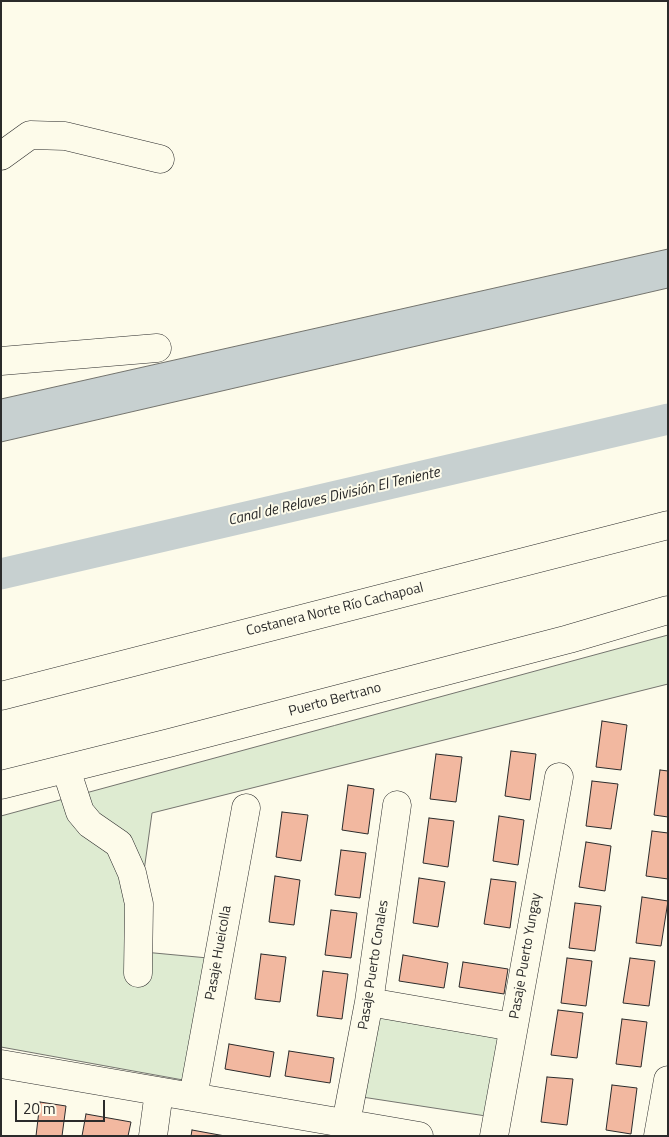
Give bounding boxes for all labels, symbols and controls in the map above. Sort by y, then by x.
water label: Canal de Relaves División El Teniente [226,464,442,530]
street label: Costanera Norte Río Cachapoal [245,580,425,640]
street label: Puerto Bertrano [287,680,383,720]
street label: Pasaje Puerto Yungay [507,892,545,1020]
street label: Pasaje Puerto Conales [355,899,393,1031]
street label: Pasaje Hueicolla [202,904,236,1002]
scale bar [18,1090,108,1122]
text: 20 m [23,1097,56,1120]

